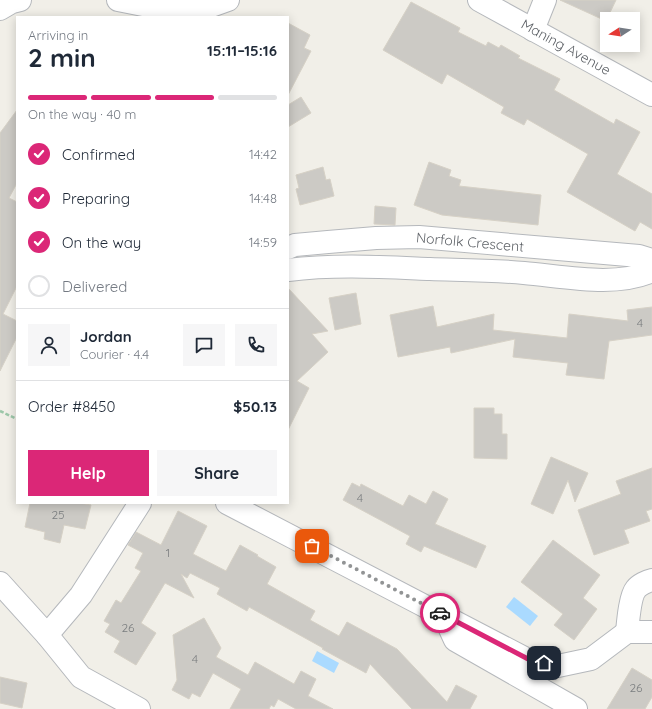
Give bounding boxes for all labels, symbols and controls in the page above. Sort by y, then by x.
north arrow [600,12,640,52]
map controls [600,12,640,52]
street label: Maning Avenue [518,15,614,79]
text: Arriving in [28,27,88,43]
text: 2 min [28,41,96,74]
text: 15:11–15:16 [207,41,277,60]
text: On the way · 40 m [28,106,136,122]
icon: check [28,143,50,165]
text: Confirmed [62,145,135,164]
text: 14:42 [249,146,277,162]
icon: check [28,187,50,209]
text: Preparing [62,189,130,208]
text: 14:48 [249,190,277,206]
street label: Norfolk Crescent [415,228,525,256]
icon: check [28,231,50,253]
text: On the way [62,233,141,252]
text: 14:59 [249,234,277,250]
text: Delivered [62,277,127,296]
house number: 4 [637,315,643,330]
button: person [28,324,70,366]
button: chat [183,324,225,366]
button: phone [235,324,277,366]
text: Jordan [80,327,132,346]
text: Courier · 4.4 [80,346,149,362]
text: Order #8450 [28,397,115,416]
text: $50.13 [233,397,277,416]
button: Help [28,450,149,496]
button: Share [157,450,277,496]
house number: 4 [357,490,363,505]
house number: 25 [51,507,65,522]
pin [295,529,329,563]
icon: bag [301,535,323,557]
house number: 1 [166,545,170,560]
courier [420,593,460,633]
icon: car [429,602,451,624]
house number: 26 [121,620,135,635]
pin [527,646,561,680]
house number: 4 [192,651,198,666]
icon: home [533,652,555,674]
house number: 26 [629,680,643,695]

